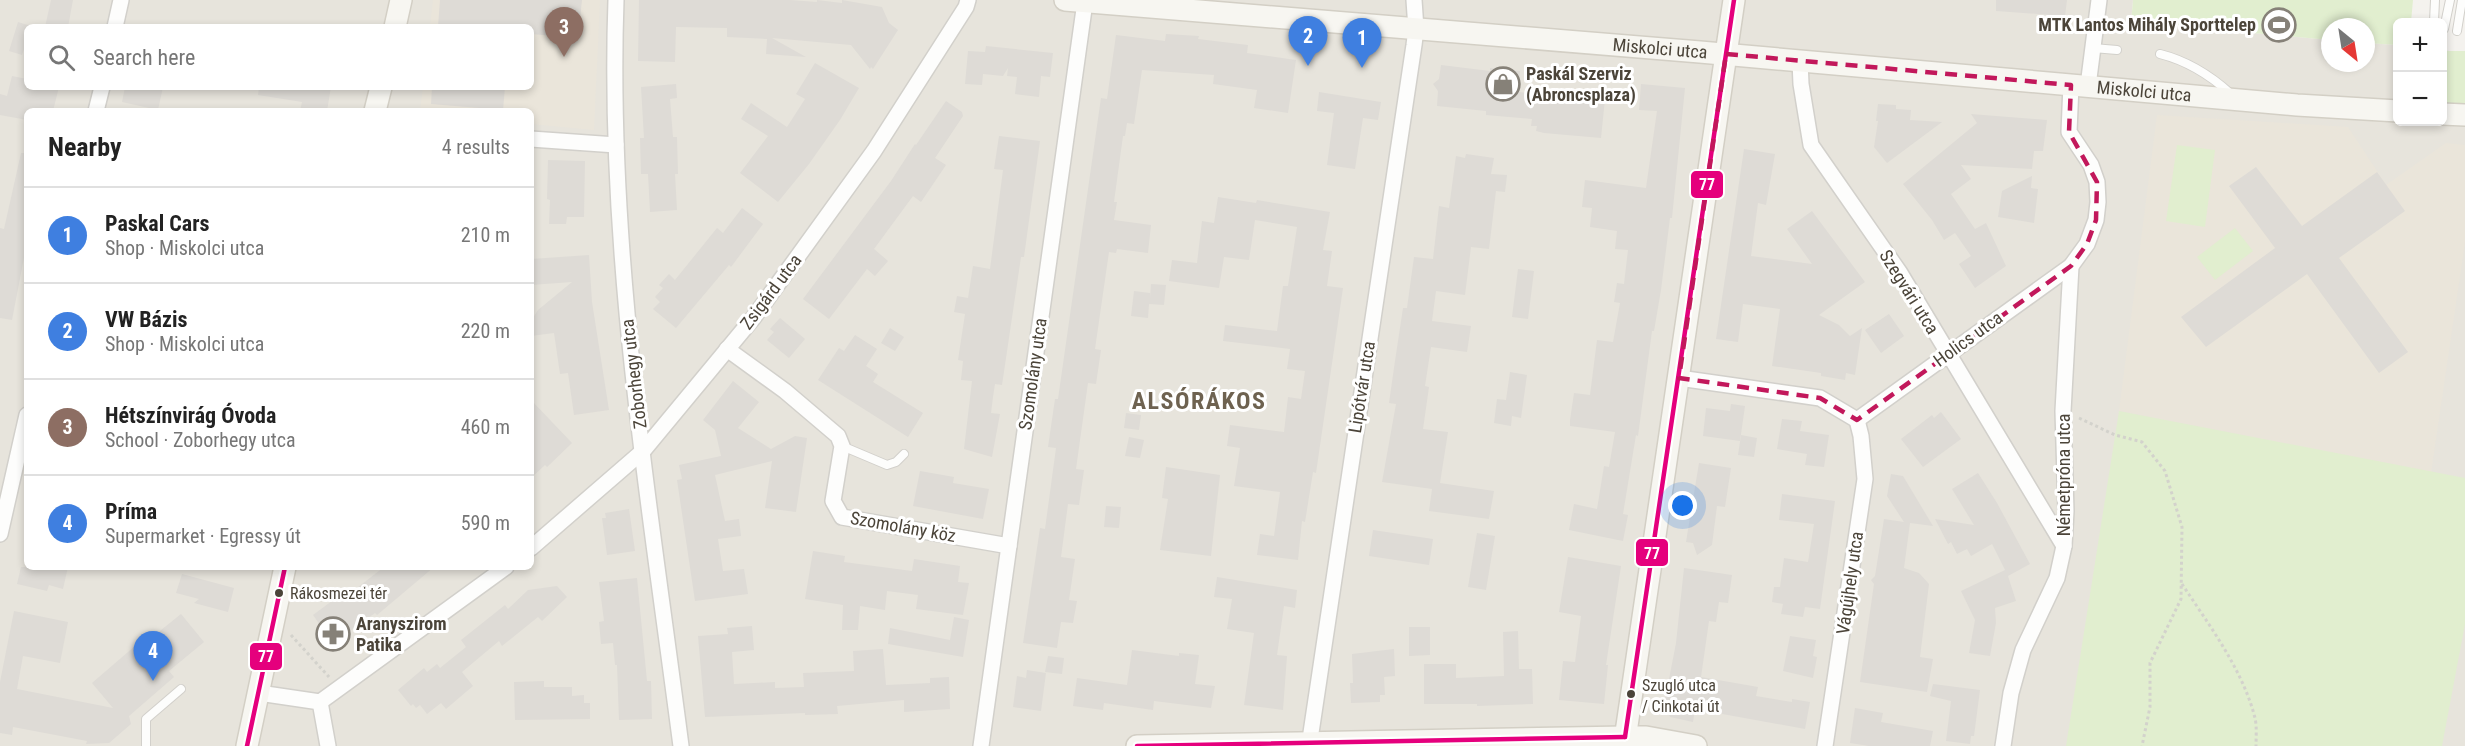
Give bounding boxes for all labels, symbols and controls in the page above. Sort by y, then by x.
sports icon: MTK Lantos Mihály Sporttelep [2261,7,2297,43]
pin: 3 [544,8,584,57]
place label: MTK Lantos Mihály Sporttelep [2038,14,2256,35]
pin: 2 [1288,16,1328,66]
north arrow [2321,18,2375,72]
map controls [2393,18,2447,126]
button: + [2393,18,2447,72]
pin: 1 [1342,19,1382,68]
search box [24,24,534,90]
street label: Miskolci utca [1612,34,1708,63]
icon: search [45,41,78,74]
text: Search here [93,45,195,70]
place label: Paskál Szerviz (Abroncsplaza) [1526,63,1636,106]
shop icon: Paskál Szerviz (Abroncsplaza) [1485,66,1521,102]
button: − [2393,72,2447,126]
street label: Miskolci utca [2096,76,2192,106]
text: Nearby [48,132,122,162]
text: 4 results [442,135,510,159]
line badge: 77 [1690,170,1724,199]
text: 77 [1699,175,1715,194]
text: Paskal Cars [105,211,209,236]
text: 1 [62,223,73,247]
text: 210 m [461,223,510,247]
text: Shop · Miskolci utca [105,236,264,260]
street label: Szegvári utca [1875,246,1944,338]
street label: Zsigárd utca [736,250,806,333]
text: VW Bázis [105,307,187,332]
street label: Holics utca [1929,307,2006,371]
street label: Szomolány utca [1014,317,1051,431]
street label: Zoborhegy utca [616,318,651,430]
text: 2 [62,319,73,343]
text: 220 m [461,319,510,343]
text: Shop · Miskolci utca [105,332,264,356]
street label: Lipótvár utca [1344,339,1379,434]
district label: ALSÓRÁKOS [1132,387,1266,415]
text: Hétszínvirág Óvoda [105,403,276,428]
street label: Németpróna utca [2053,414,2074,536]
text: 3 [62,415,73,439]
text: 460 m [461,415,510,439]
text: School · Zoborhegy utca [105,428,296,452]
your location [1668,491,1697,520]
text: Príma [105,499,157,524]
street label: Szomolány köz [849,507,958,546]
text: 4 [62,511,73,535]
text: 590 m [461,511,510,535]
text: Supermarket · Egressy út [105,524,301,548]
street label: Vágújhely utca [1832,530,1867,636]
line badge: 77 [1635,538,1669,567]
text: 77 [1644,544,1660,563]
place label: Rákosmezei tér [290,584,387,603]
marker: Rákosmezei tér [273,587,285,599]
place label: Aranyszirom Patika [356,613,447,655]
pharmacy icon: Aranyszirom Patika [315,616,351,652]
pin: 4 [134,632,172,681]
line badge: 77 [249,642,283,671]
text: 77 [258,647,274,666]
place label: Szugló utca / Cinkotai út [1642,676,1720,716]
marker: Szugló utca / Cinkotai út [1625,688,1637,700]

